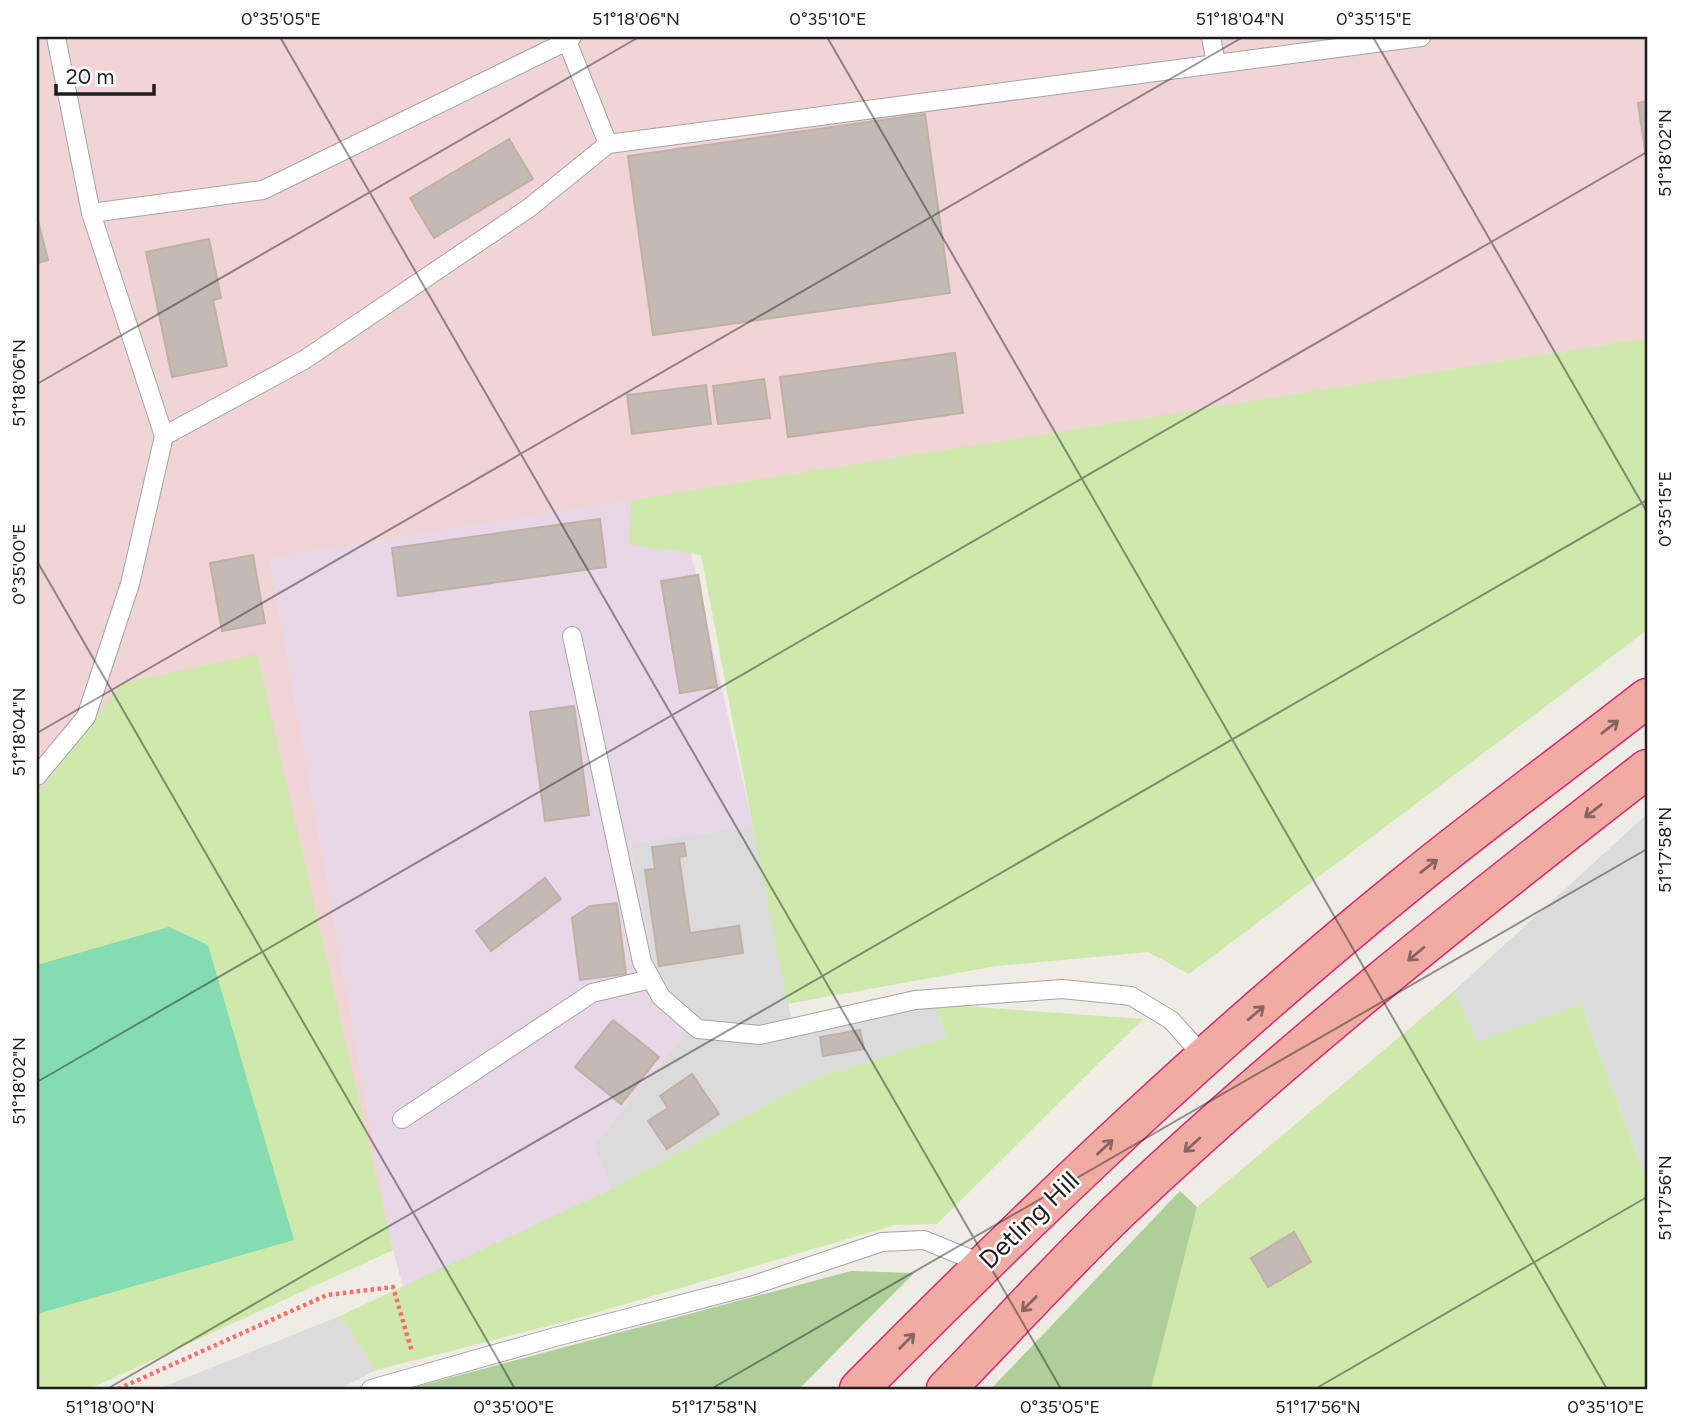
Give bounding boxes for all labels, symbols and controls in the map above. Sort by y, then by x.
text: 0°35'05"E [241,8,321,30]
text: 51°18'06"N [592,8,680,30]
text: 0°35'10"E [789,8,867,30]
text: 51°18'04"N [1196,8,1284,30]
text: 0°35'15"E [1336,8,1412,30]
scale bar [56,52,154,96]
text: 20 m [66,64,114,89]
text: 51°18'02"N [1654,109,1676,197]
text: 51°18'06"N [8,339,30,427]
text: 0°35'15"E [1654,471,1676,547]
text: 0°35'00"E [8,523,30,605]
text: 51°18'04"N [8,688,30,776]
one-way arrow [1600,720,1618,735]
one-way arrow [1585,804,1603,819]
text: 51°17'58"N [1654,807,1676,893]
one-way arrow [1420,859,1439,874]
one-way arrow [1407,945,1425,961]
one-way arrow [1246,1005,1264,1021]
text: 51°18'02"N [8,1037,30,1125]
one-way arrow [1184,1137,1201,1154]
one-way arrow [1096,1139,1113,1156]
text: 51°17'56"N [1654,1155,1676,1241]
street label: Detling Hill [972,1164,1086,1276]
one-way arrow [1020,1295,1037,1312]
one-way arrow [899,1332,916,1349]
text: 51°18'00"N [65,1396,155,1418]
text: 0°35'00"E [473,1396,555,1418]
text: 51°17'58"N [671,1396,757,1418]
text: 0°35'05"E [1020,1396,1100,1418]
text: 51°17'56"N [1275,1396,1361,1418]
text: 0°35'10"E [1567,1396,1645,1418]

